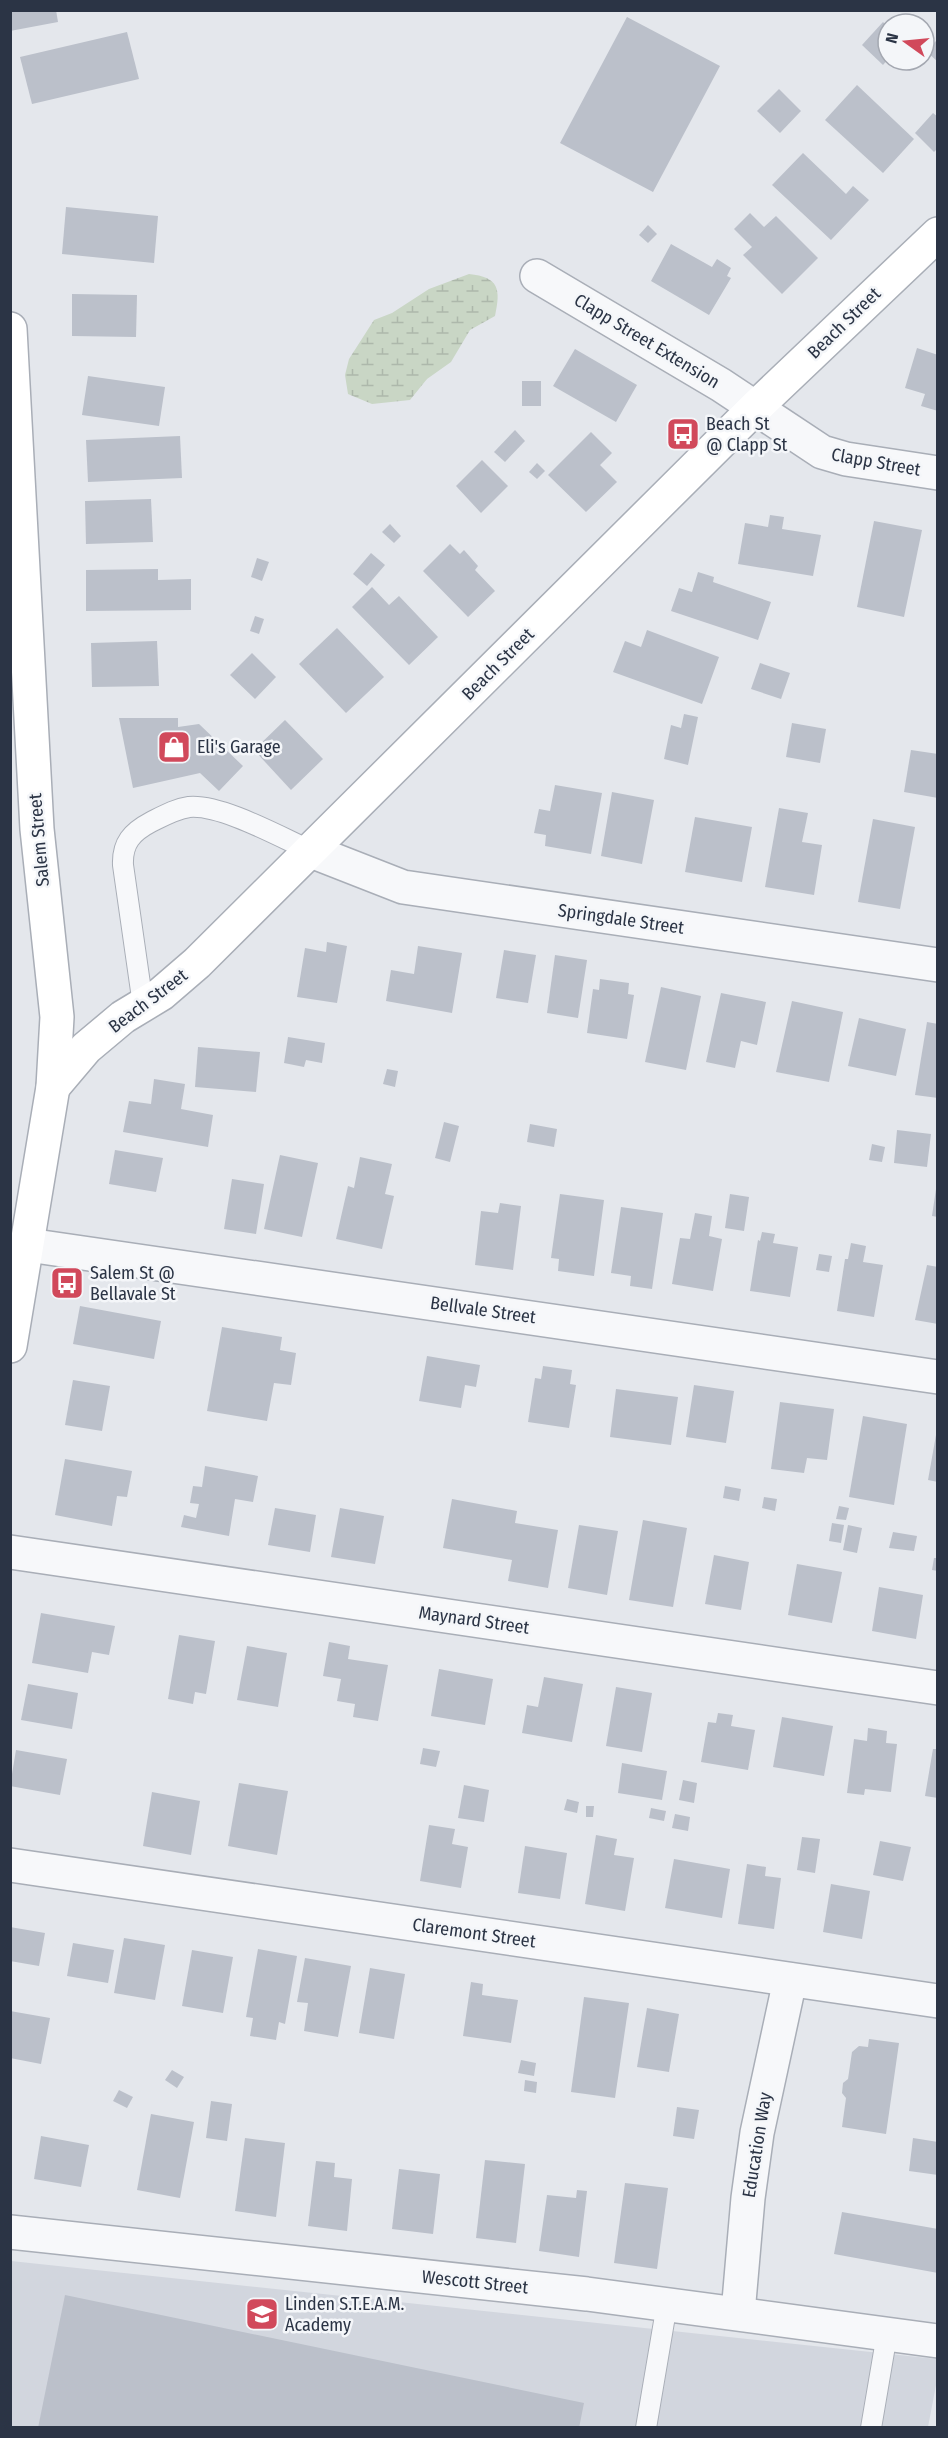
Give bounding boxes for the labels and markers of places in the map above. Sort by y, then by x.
place label: Beach St @ Clapp St [706,413,788,456]
bus stop icon: Beach St @ Clapp St [665,416,701,452]
shop icon: Eli's Garage [156,729,192,765]
place label: Eli's Garage [197,736,281,758]
place label: Salem St @ Bellavale St [90,1262,176,1305]
bus stop icon: Salem St @ Bellavale St [49,1265,85,1301]
place label: Linden S.T.E.A.M. Academy [285,2293,404,2336]
school or university icon: Linden S.T.E.A.M. Academy [244,2296,280,2332]

